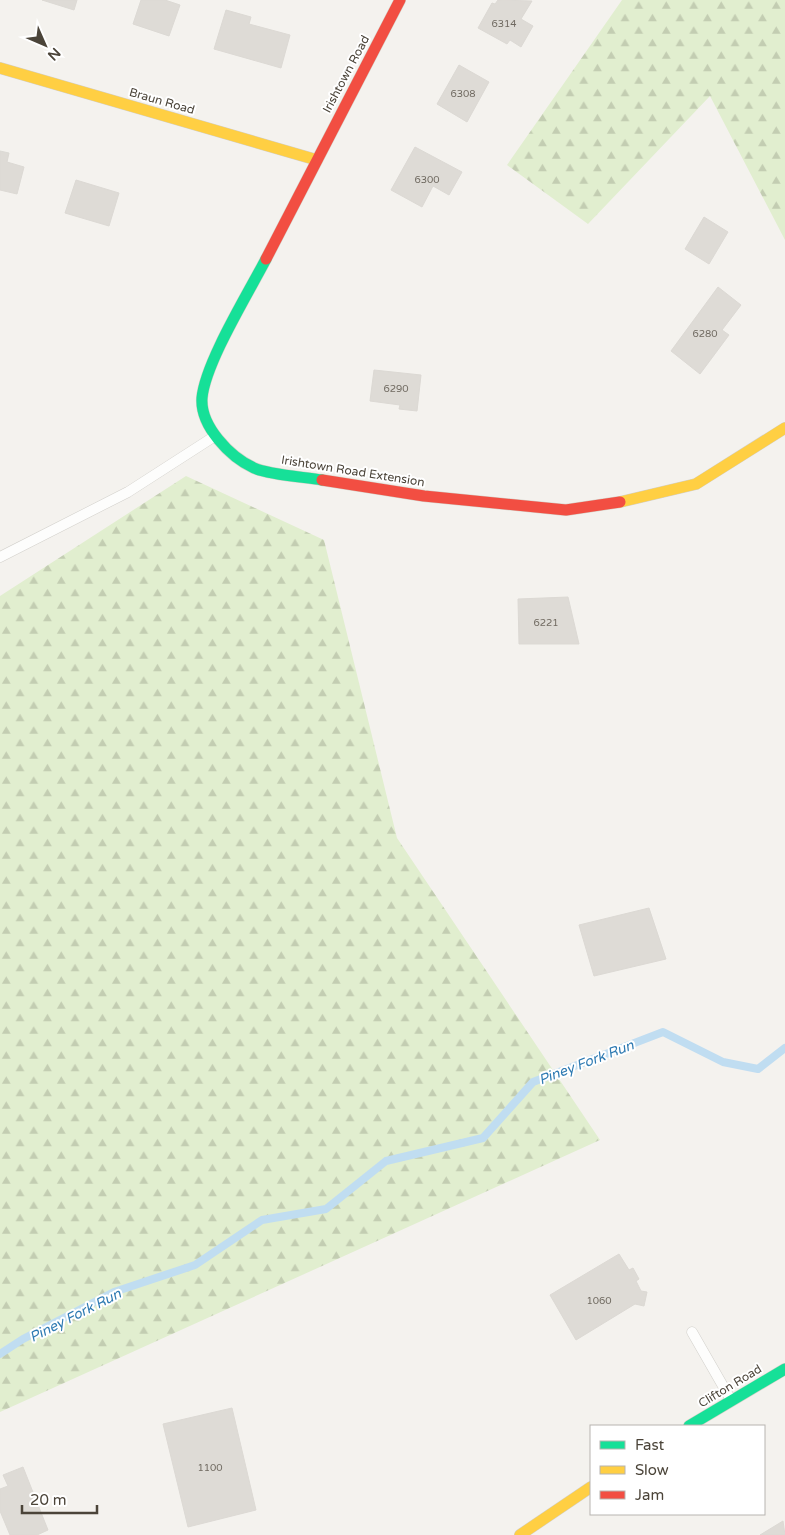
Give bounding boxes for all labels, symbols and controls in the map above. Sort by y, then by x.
house number: 6314 [491,18,517,30]
north arrow [20,20,70,70]
street label: Irishtown Road [320,33,372,115]
text: N [44,44,64,64]
street label: Braun Road [128,85,196,117]
house number: 6308 [450,88,476,100]
house number: 6300 [414,174,440,186]
house number: 6280 [692,328,718,340]
house number: 6290 [383,383,409,395]
street label: Irishtown Road Extension [280,453,426,489]
house number: 6221 [533,617,559,629]
water label: Piney Fork Run [536,1036,637,1088]
water label: Piney Fork Run [27,1285,124,1346]
house number: 1060 [586,1295,612,1307]
street label: Clifton Road [696,1362,764,1410]
legend [590,1425,765,1515]
text: Fast [635,1436,665,1454]
text: Slow [635,1461,669,1479]
house number: 1100 [197,1462,223,1474]
scale bar [22,1482,98,1514]
text: Jam [635,1486,664,1504]
text: 20 m [30,1491,67,1509]

